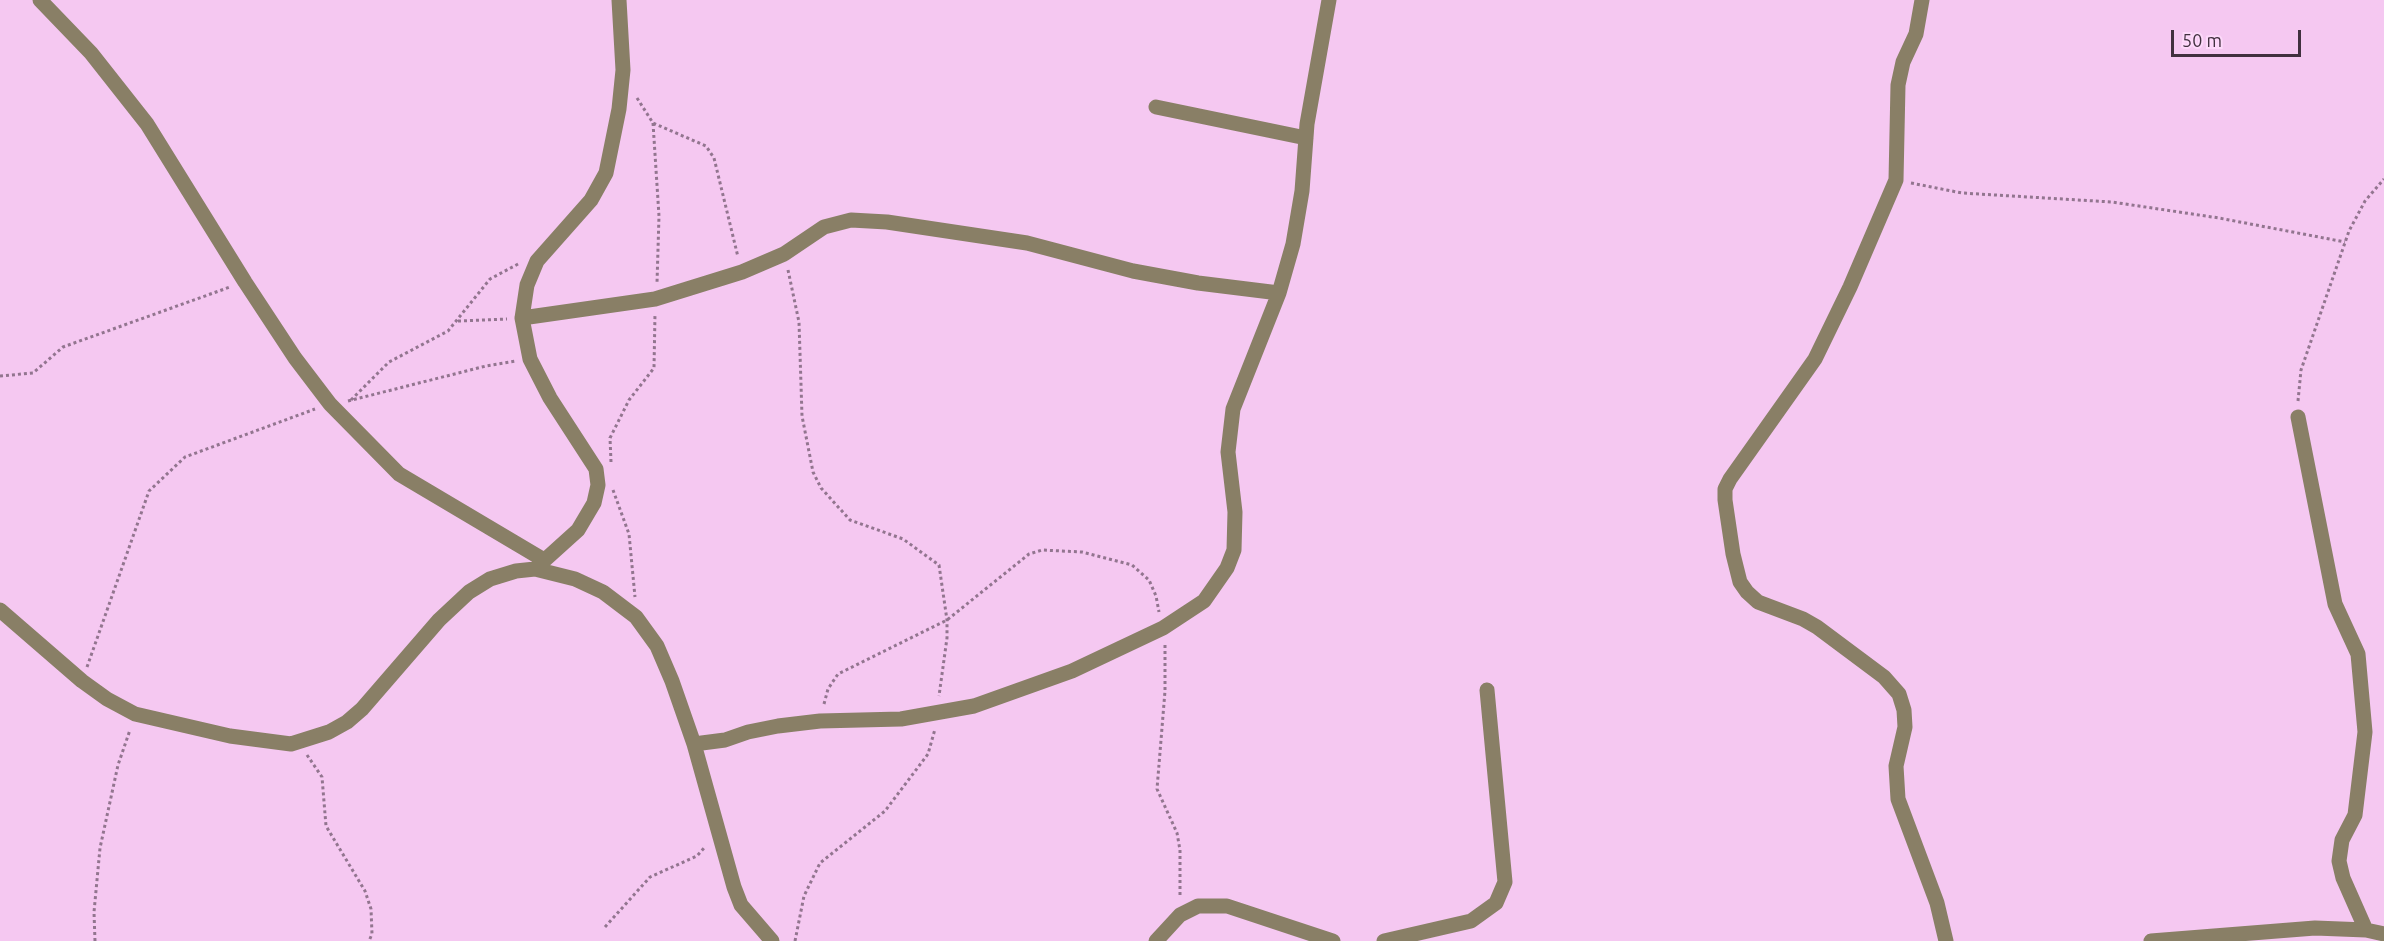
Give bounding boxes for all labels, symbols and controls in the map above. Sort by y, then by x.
scale bar [2174,18,2304,56]
text: 50 m [2182,30,2222,50]

